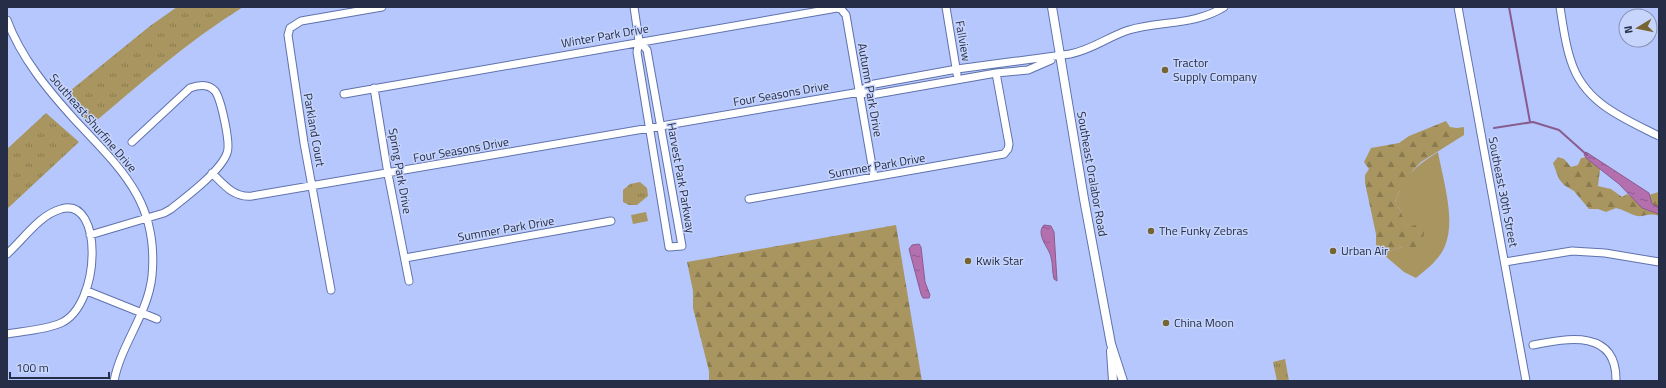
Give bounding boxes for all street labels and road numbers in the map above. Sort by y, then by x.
street label: Winter Park Drive [560,18,650,53]
street label: Fallview [951,19,976,63]
street label: Autumn Park Drive [853,41,888,138]
street label: Southeast Shurfine Drive [45,69,142,176]
street label: Four Seasons Drive [732,76,830,111]
street label: Parkland Court [299,91,330,169]
street label: Southeast Oralabor Road [1072,110,1113,238]
street label: Harvest Park Parkway [662,121,701,235]
street label: Spring Park Drive [384,127,417,215]
street label: Four Seasons Drive [412,132,510,167]
street label: Southeast 30th Street [1483,135,1524,249]
street label: Summer Park Drive [827,148,927,183]
street label: Summer Park Drive [456,211,556,246]

